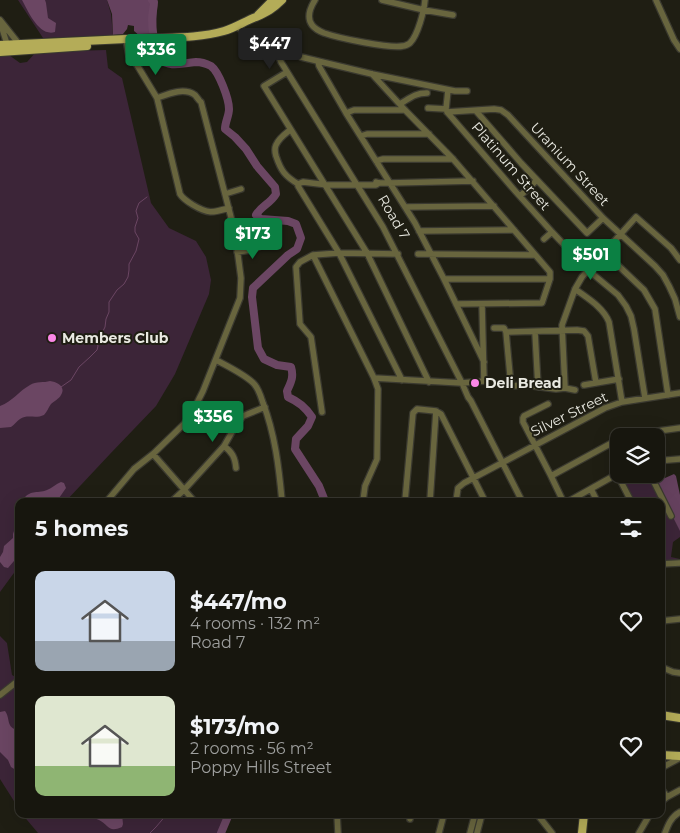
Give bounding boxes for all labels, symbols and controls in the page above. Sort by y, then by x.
pin: $447 [240,28,300,70]
pin: $336 [126,34,186,76]
text: $447 [249,34,291,53]
text: $336 [136,40,176,59]
street label: Platinum Street [468,118,554,214]
street label: Uranium Street [527,118,614,210]
street label: Road 7 [374,191,414,243]
pin: $173 [223,218,283,260]
text: $173 [235,224,271,243]
pin: $501 [561,238,621,281]
text: $501 [573,245,609,264]
place label: Members Club [62,329,169,347]
marker: Members Club [46,332,58,344]
place label: Deli Bread [485,374,561,392]
marker: Deli Bread [469,377,481,389]
street label: Silver Street [527,387,611,440]
pin: $356 [183,400,243,443]
text: $356 [193,407,233,426]
map controls [610,428,665,483]
button: layers [610,428,665,483]
icon: filters [617,514,645,542]
text: 5 homes [35,516,128,541]
text: $447/mo [190,589,287,614]
icon: home [75,591,135,651]
icon: heart [617,607,645,635]
text: 4 rooms · 132 m² [190,614,320,633]
text: Road 7 [190,633,245,652]
text: $173/mo [190,714,280,739]
icon: home [75,716,135,776]
icon: heart [617,732,645,760]
text: 2 rooms · 56 m² [190,739,314,758]
text: Poppy Hills Street [190,758,332,777]

